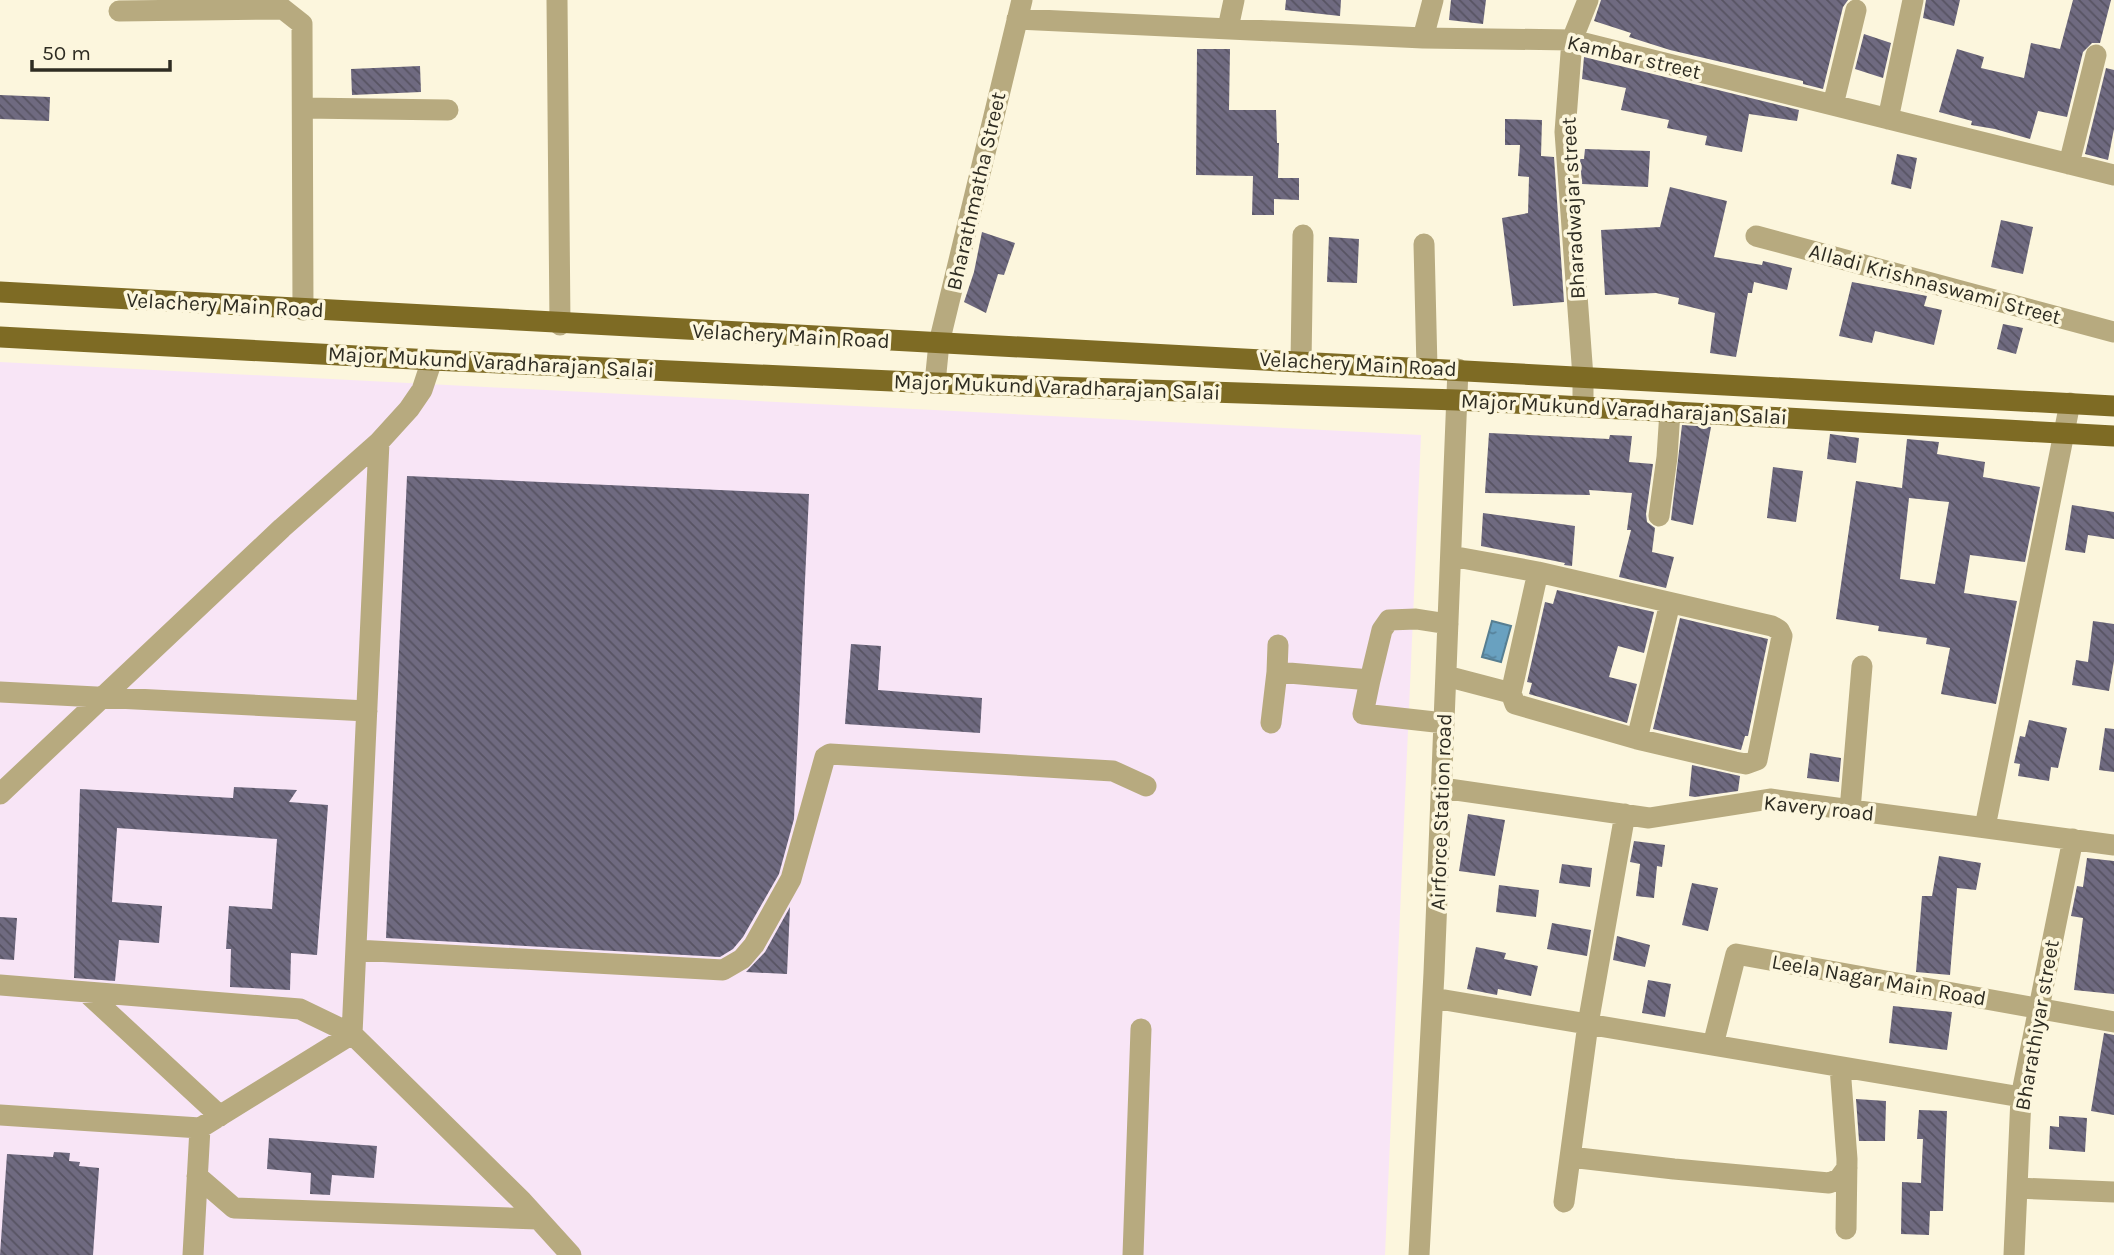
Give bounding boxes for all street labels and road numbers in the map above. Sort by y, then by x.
street label: Kambar street [1565,30,1703,84]
street label: Bharathmatha Street [941,89,1011,293]
street label: Bharadwajar street [1556,116,1590,300]
street label: Alladi Krishnaswami Street [1806,239,2064,329]
street label: Velachery Main Road [126,288,324,322]
street label: Velachery Main Road [692,319,890,353]
street label: Major Mukund Varadharajan Salai [327,341,655,383]
street label: Velachery Main Road [1259,347,1457,381]
street label: Major Mukund Varadharajan Salai [893,369,1221,405]
street label: Major Mukund Varadharajan Salai [1460,388,1788,430]
street label: Airforce Station road [1426,713,1456,911]
street label: Kavery road [1763,790,1875,826]
street label: Bharathiyar street [2010,938,2064,1112]
street label: Leela Nagar Main Road [1770,949,1988,1011]

